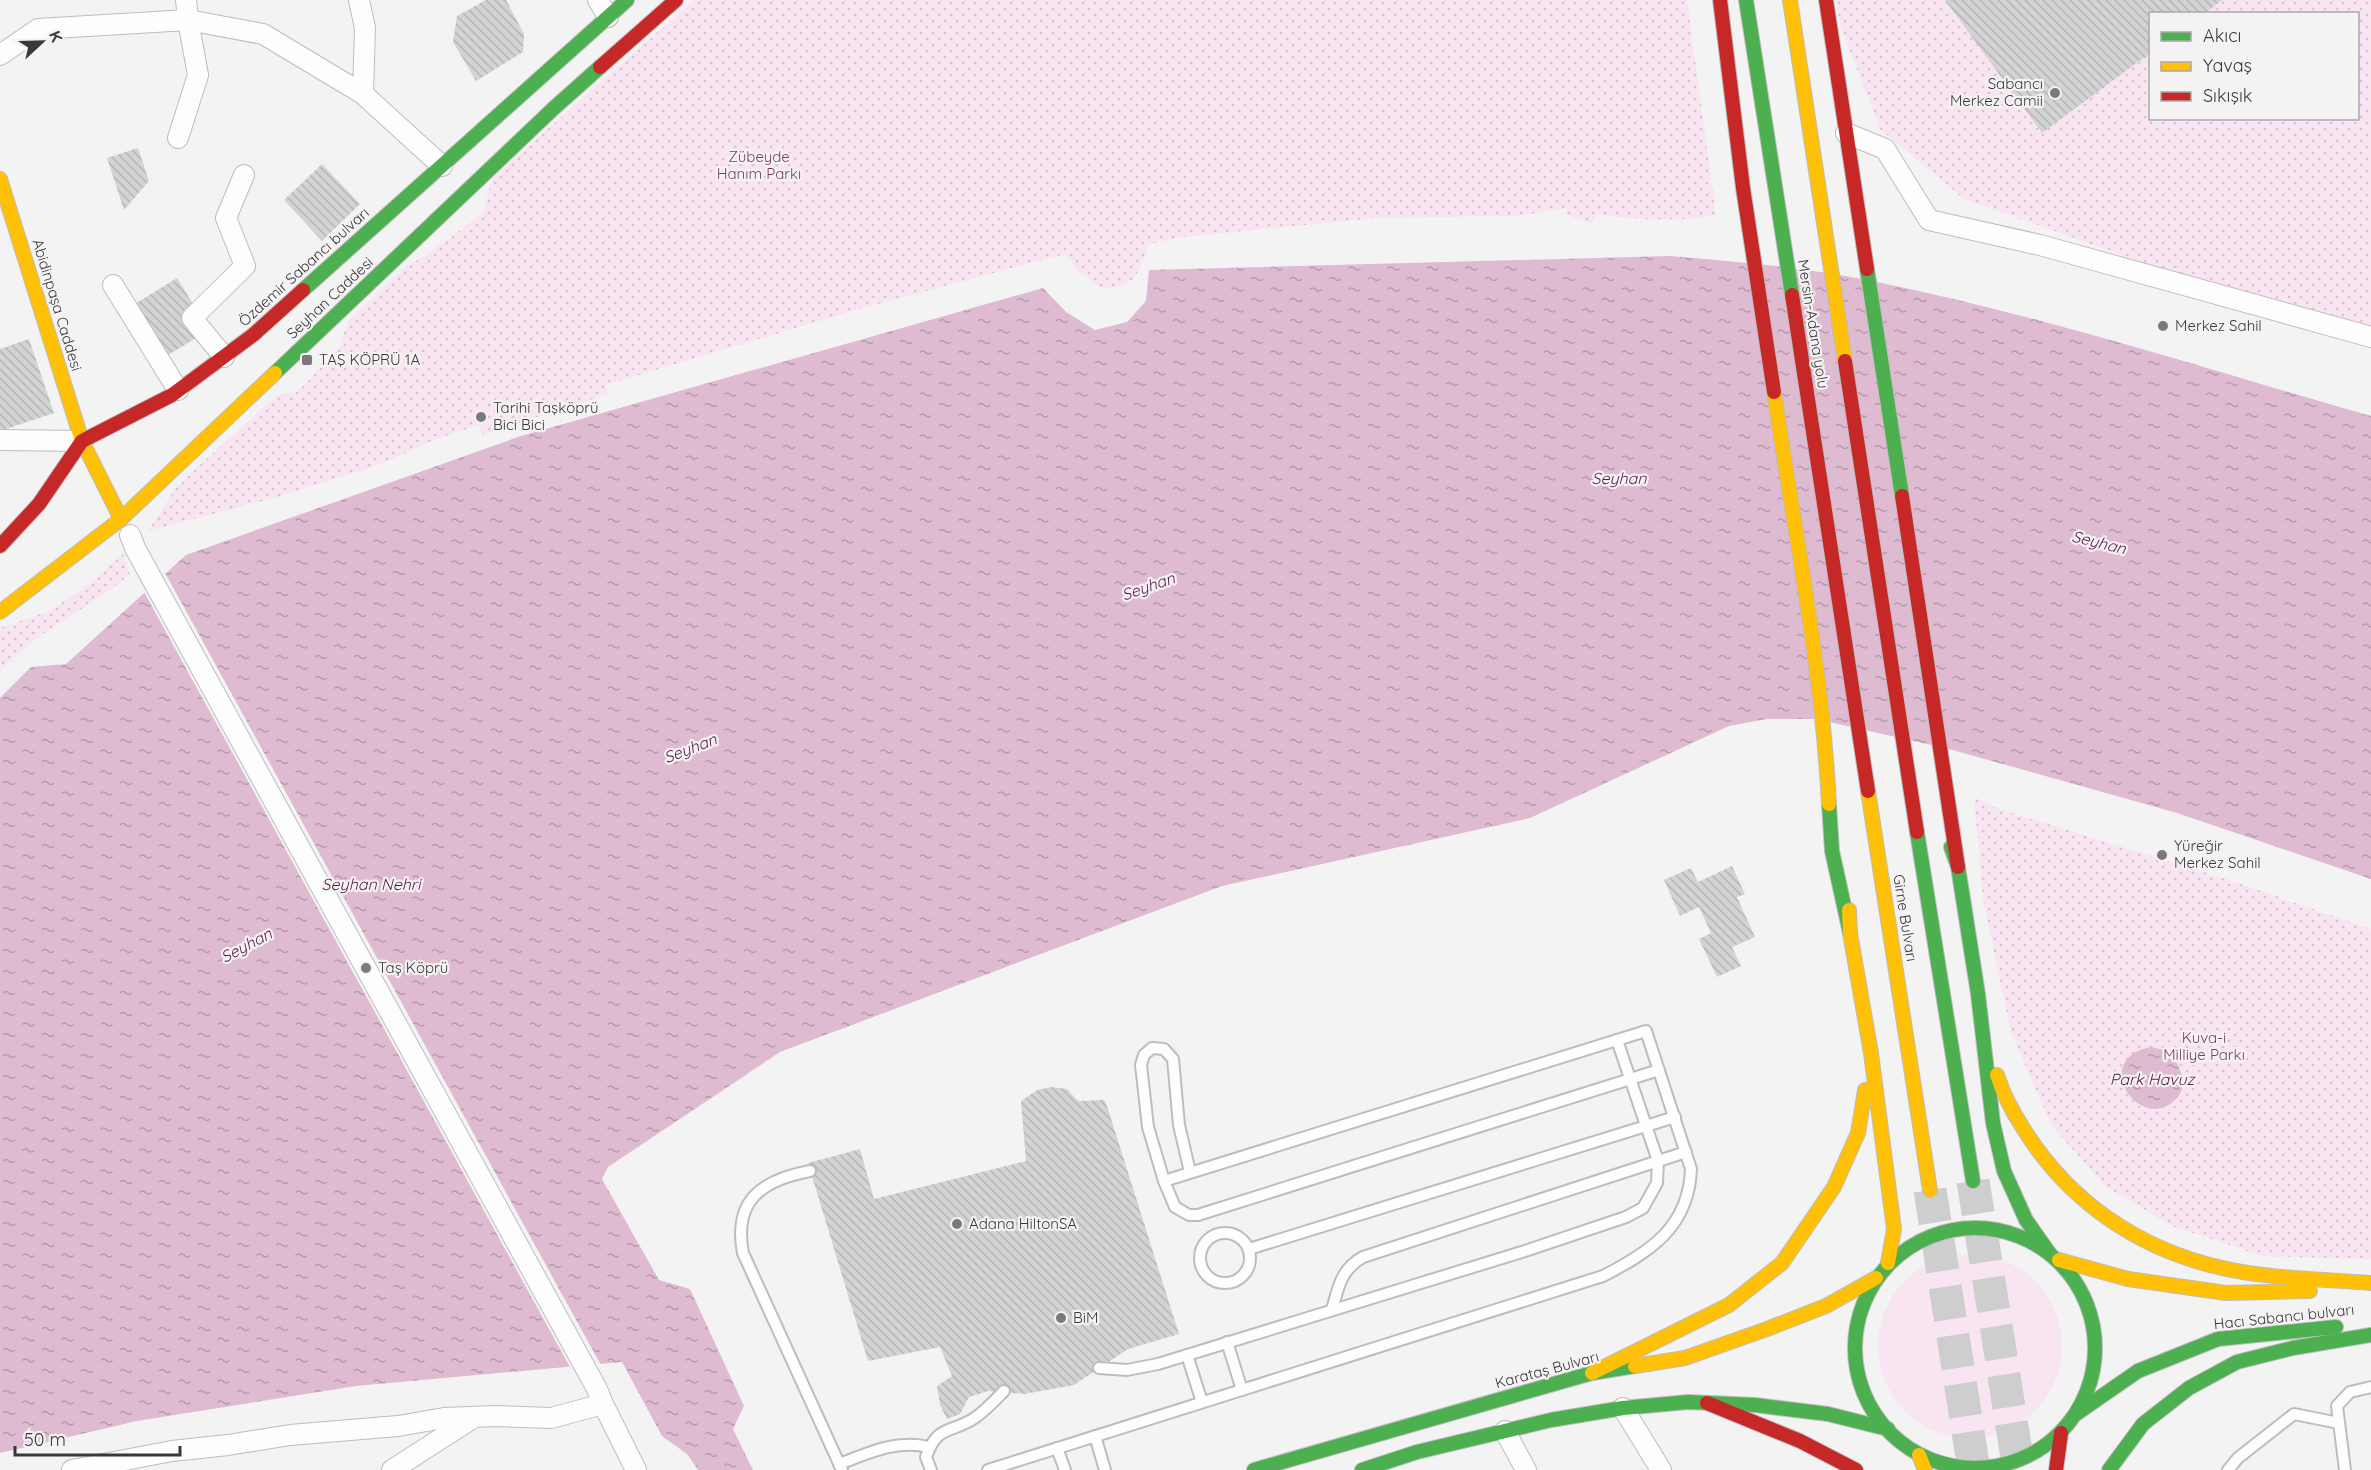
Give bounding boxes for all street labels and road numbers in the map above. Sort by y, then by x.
street label: Özdemir Sabancı bulvarı [235,203,373,330]
street label: Abidinpaşa Caddesi [28,236,87,373]
street label: Seyhan Caddesi [282,253,377,343]
street label: Mersin-Adana yolu [1794,258,1833,390]
street label: Girne Bulvarı [1889,873,1922,963]
street label: Hacı Sabancı bulvarı [2213,1300,2355,1333]
street label: Karataş Bulvarı [1493,1347,1601,1392]

